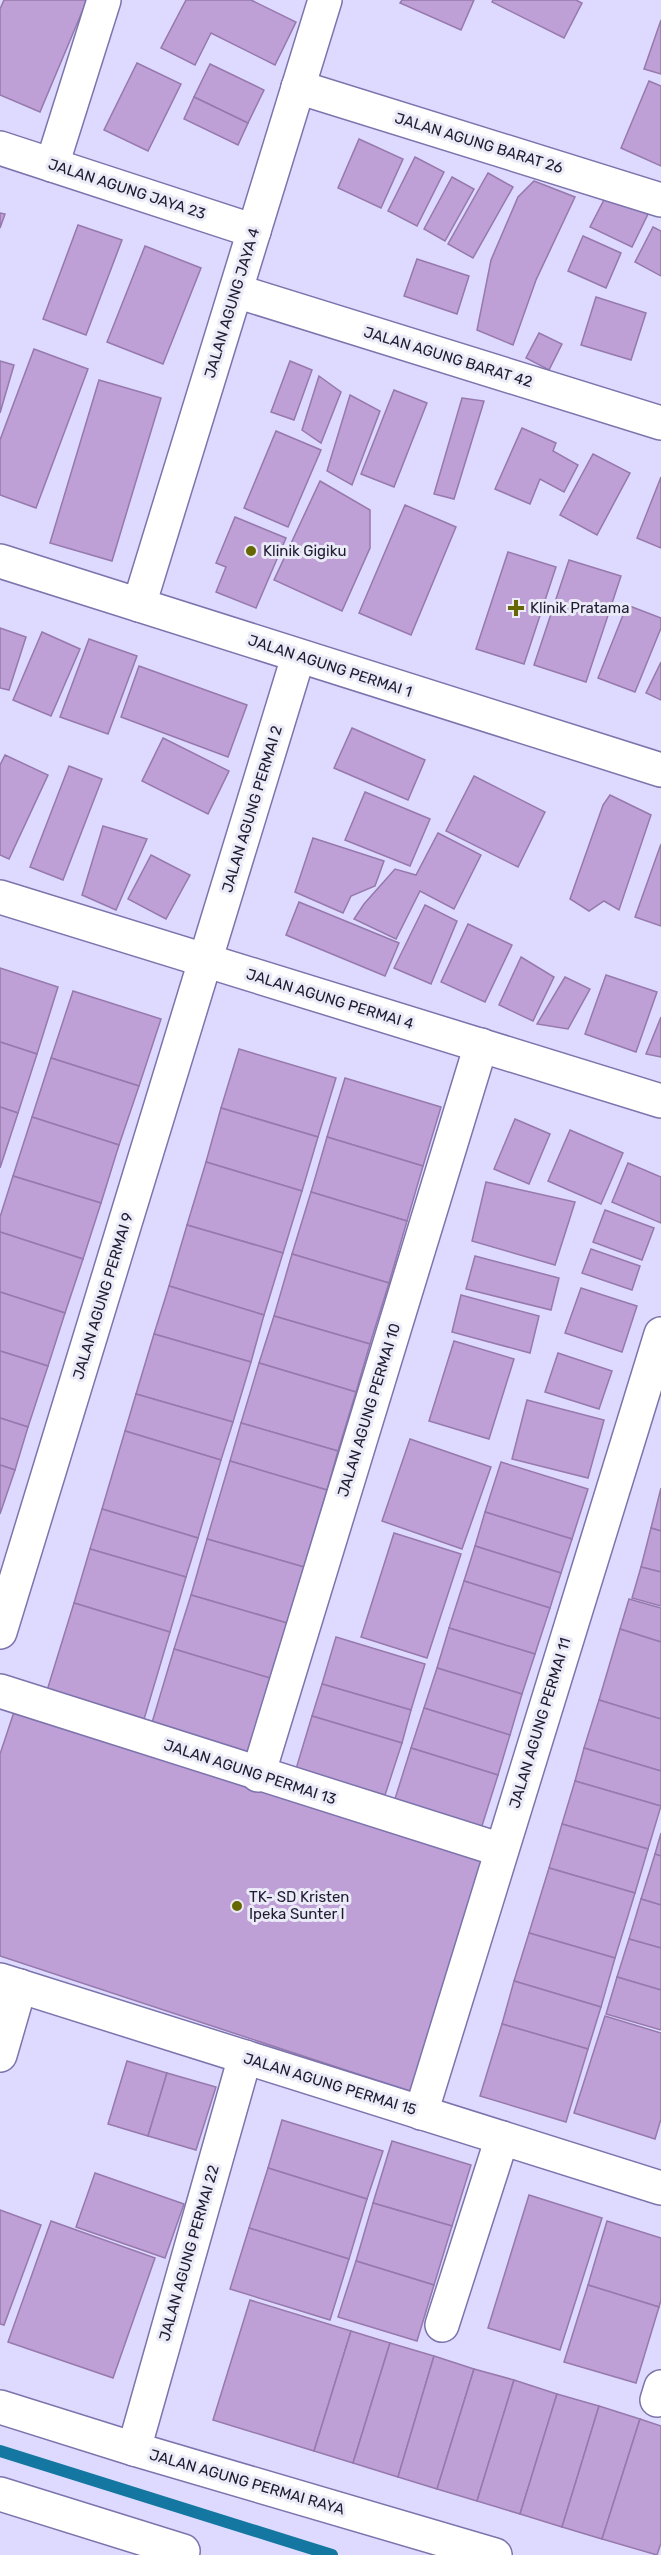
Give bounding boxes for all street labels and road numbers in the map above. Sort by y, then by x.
street label: JALAN AGUNG BARAT 26 [393,109,565,177]
street label: JALAN AGUNG JAYA 23 [46,155,208,223]
street label: JALAN AGUNG JAYA 4 [201,226,263,380]
street label: JALAN AGUNG BARAT 42 [362,323,535,391]
street label: JALAN AGUNG PERMAI 1 [246,631,414,701]
street label: JALAN AGUNG PERMAI 2 [218,723,286,895]
street label: JALAN AGUNG PERMAI 4 [244,965,416,1033]
street label: JALAN AGUNG PERMAI 9 [69,1210,137,1382]
street label: JALAN AGUNG PERMAI 10 [334,1321,404,1499]
street label: JALAN AGUNG PERMAI 11 [505,1635,575,1811]
street label: JALAN AGUNG PERMAI 13 [162,1736,338,1808]
street label: JALAN AGUNG PERMAI 15 [241,2049,419,2119]
street label: JALAN AGUNG PERMAI 22 [155,2163,223,2343]
street label: JALAN AGUNG PERMAI RAYA [147,2445,347,2519]

